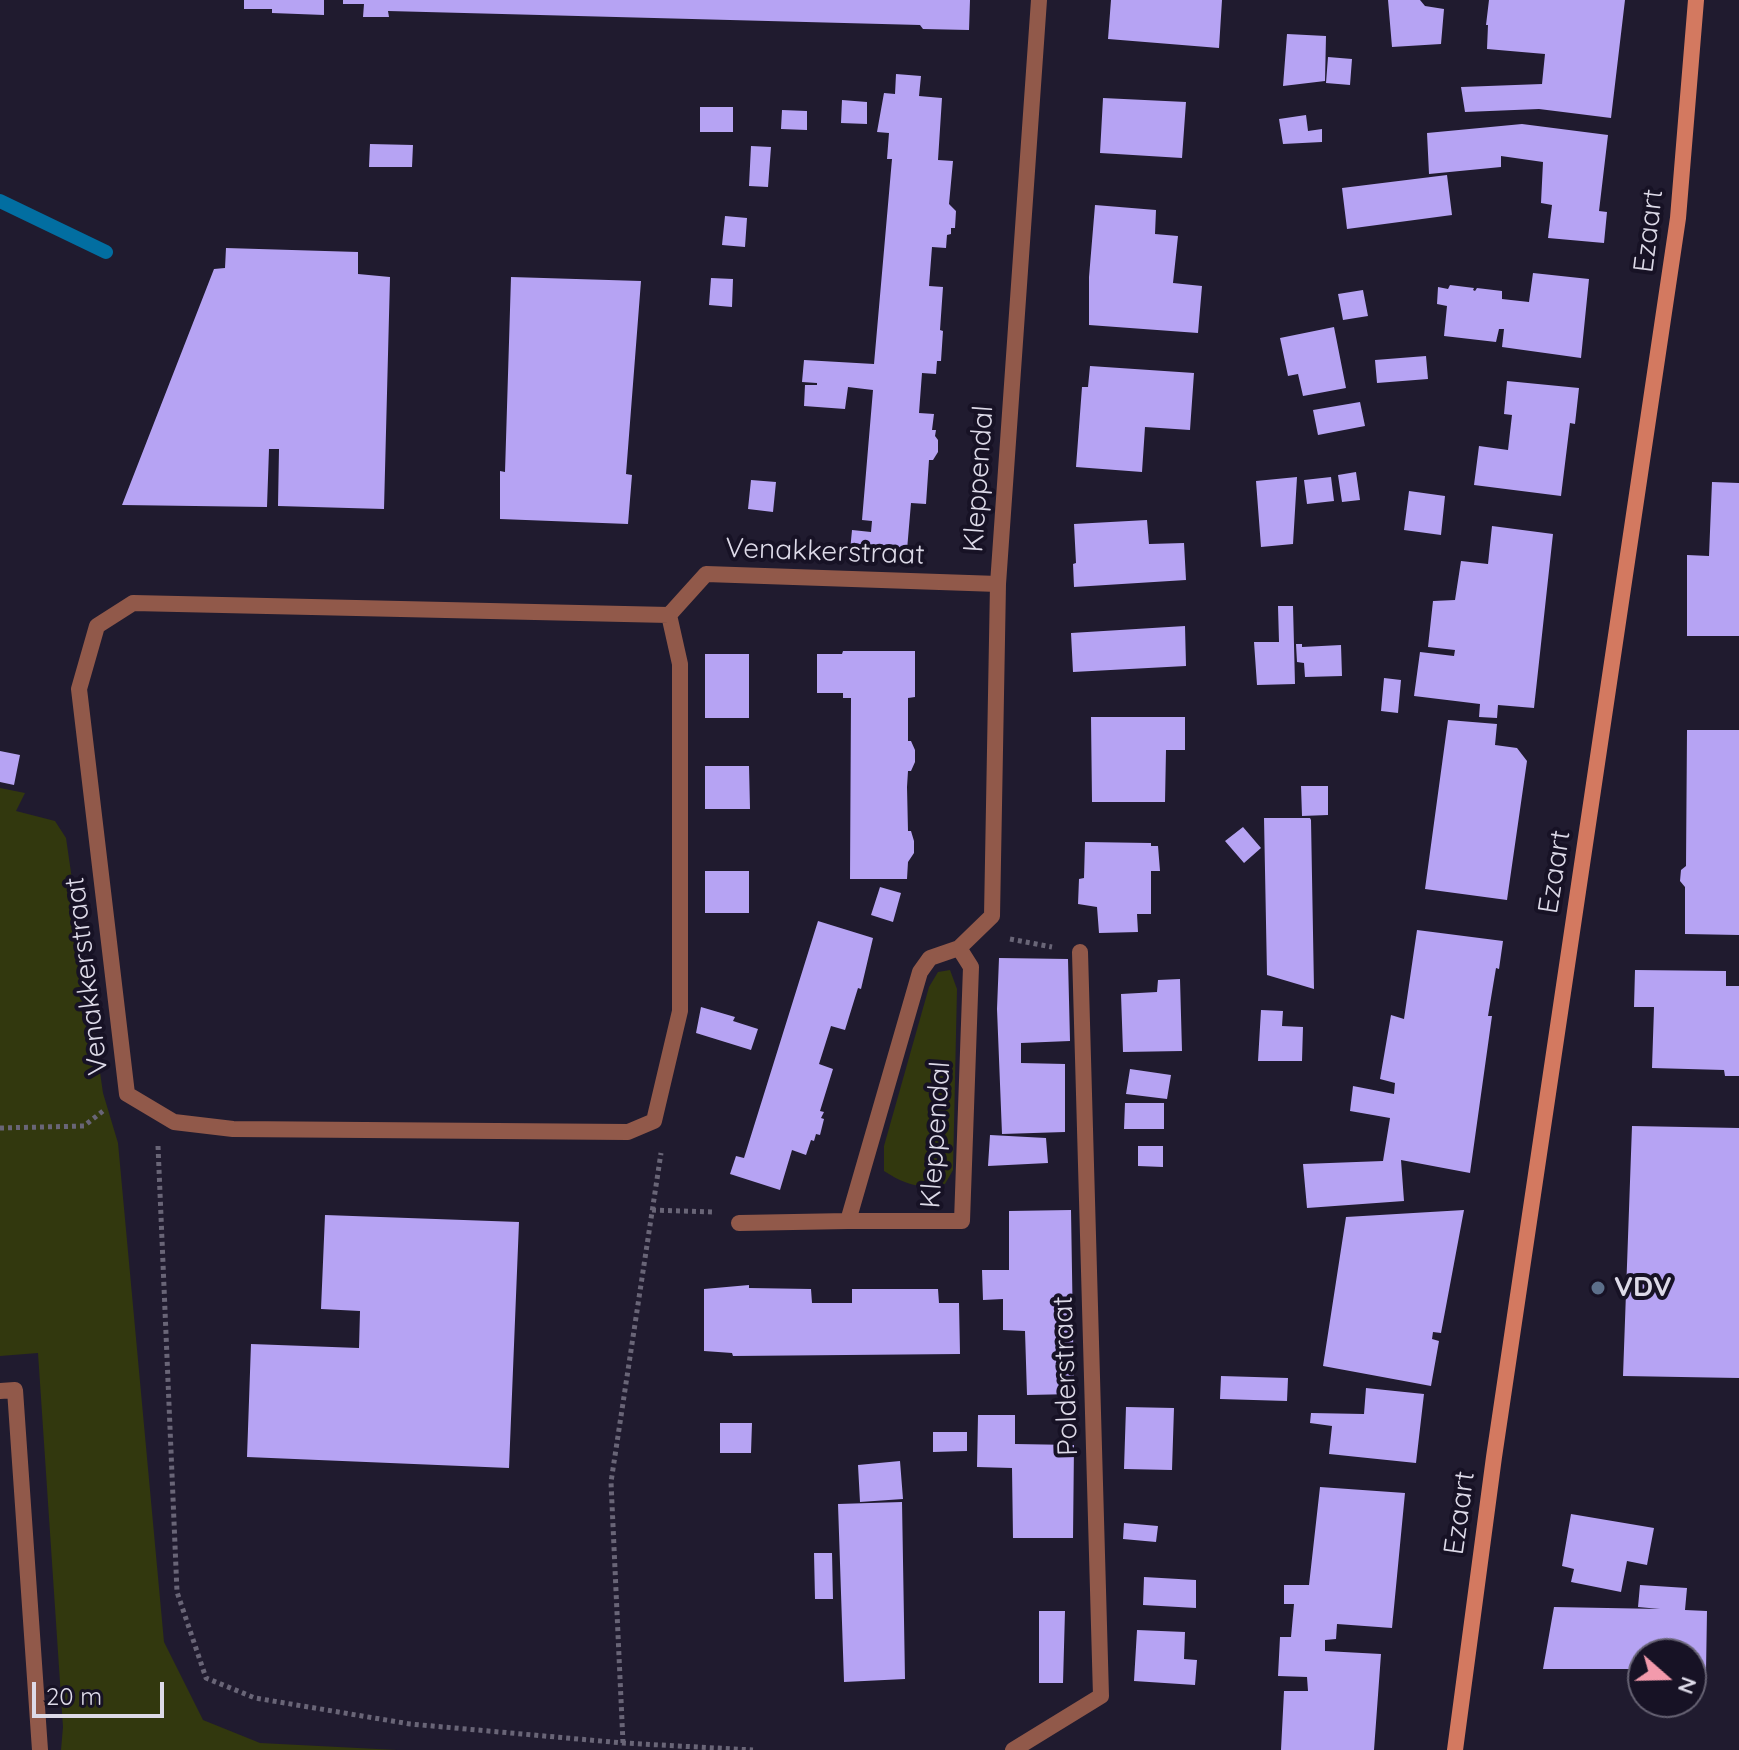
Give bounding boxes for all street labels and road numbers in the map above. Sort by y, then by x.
street label: Ezaart [1627,187,1671,275]
street label: Kleppendal [957,404,1001,554]
street label: Venakkerstraat [725,532,925,572]
street label: Ezaart [1532,828,1578,916]
street label: Venakkerstraat [58,875,116,1077]
street label: Kleppendal [914,1060,958,1210]
street label: Polderstraat [1046,1296,1086,1456]
street label: Ezaart [1438,1469,1482,1557]

